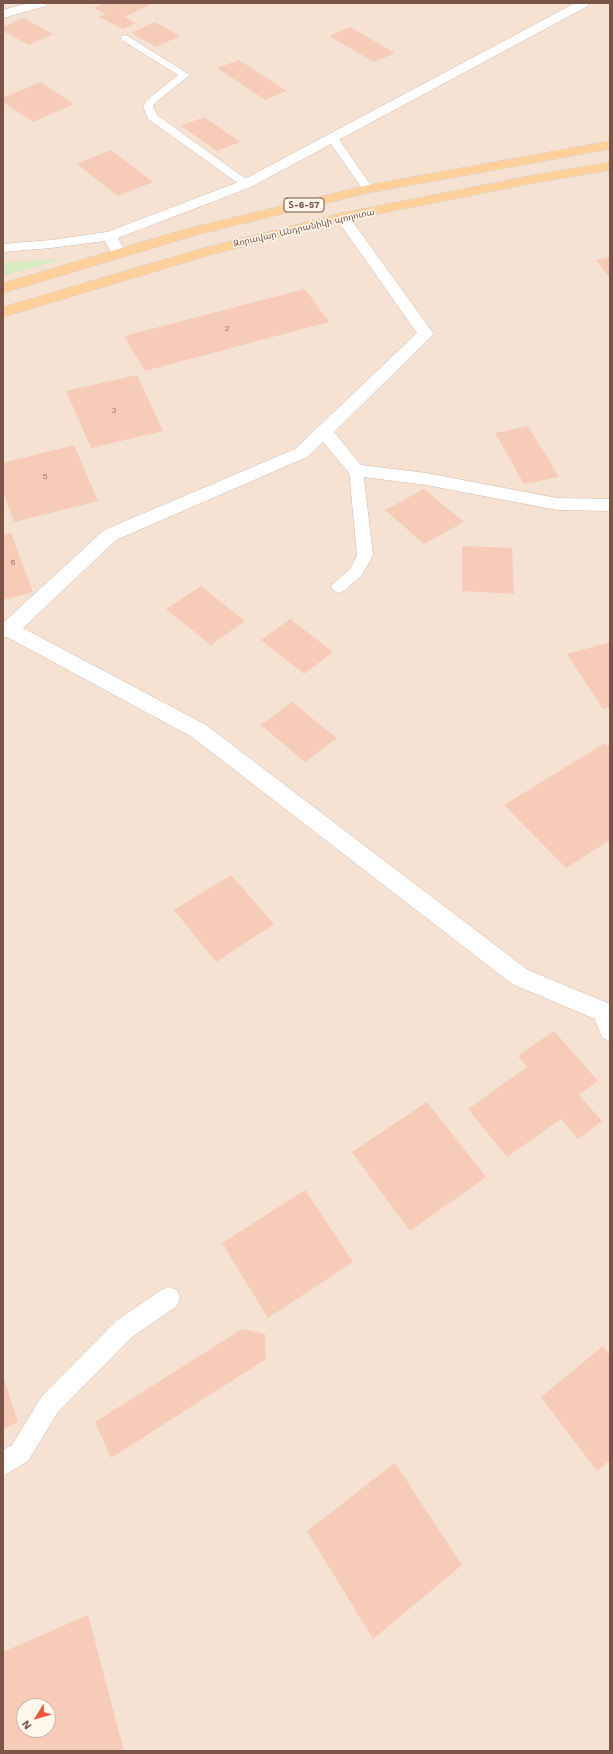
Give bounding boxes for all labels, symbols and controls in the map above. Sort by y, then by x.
road number: Տ-6-57 [284,198,324,212]
street label: Զորավար Անդրանիկի պողոտա [232,206,376,250]
house number: 2 [225,324,229,334]
house number: 3 [112,406,116,416]
house number: 5 [43,472,47,482]
house number: 6 [11,558,15,568]
north arrow [16,1698,56,1738]
text: N [19,1718,34,1732]

